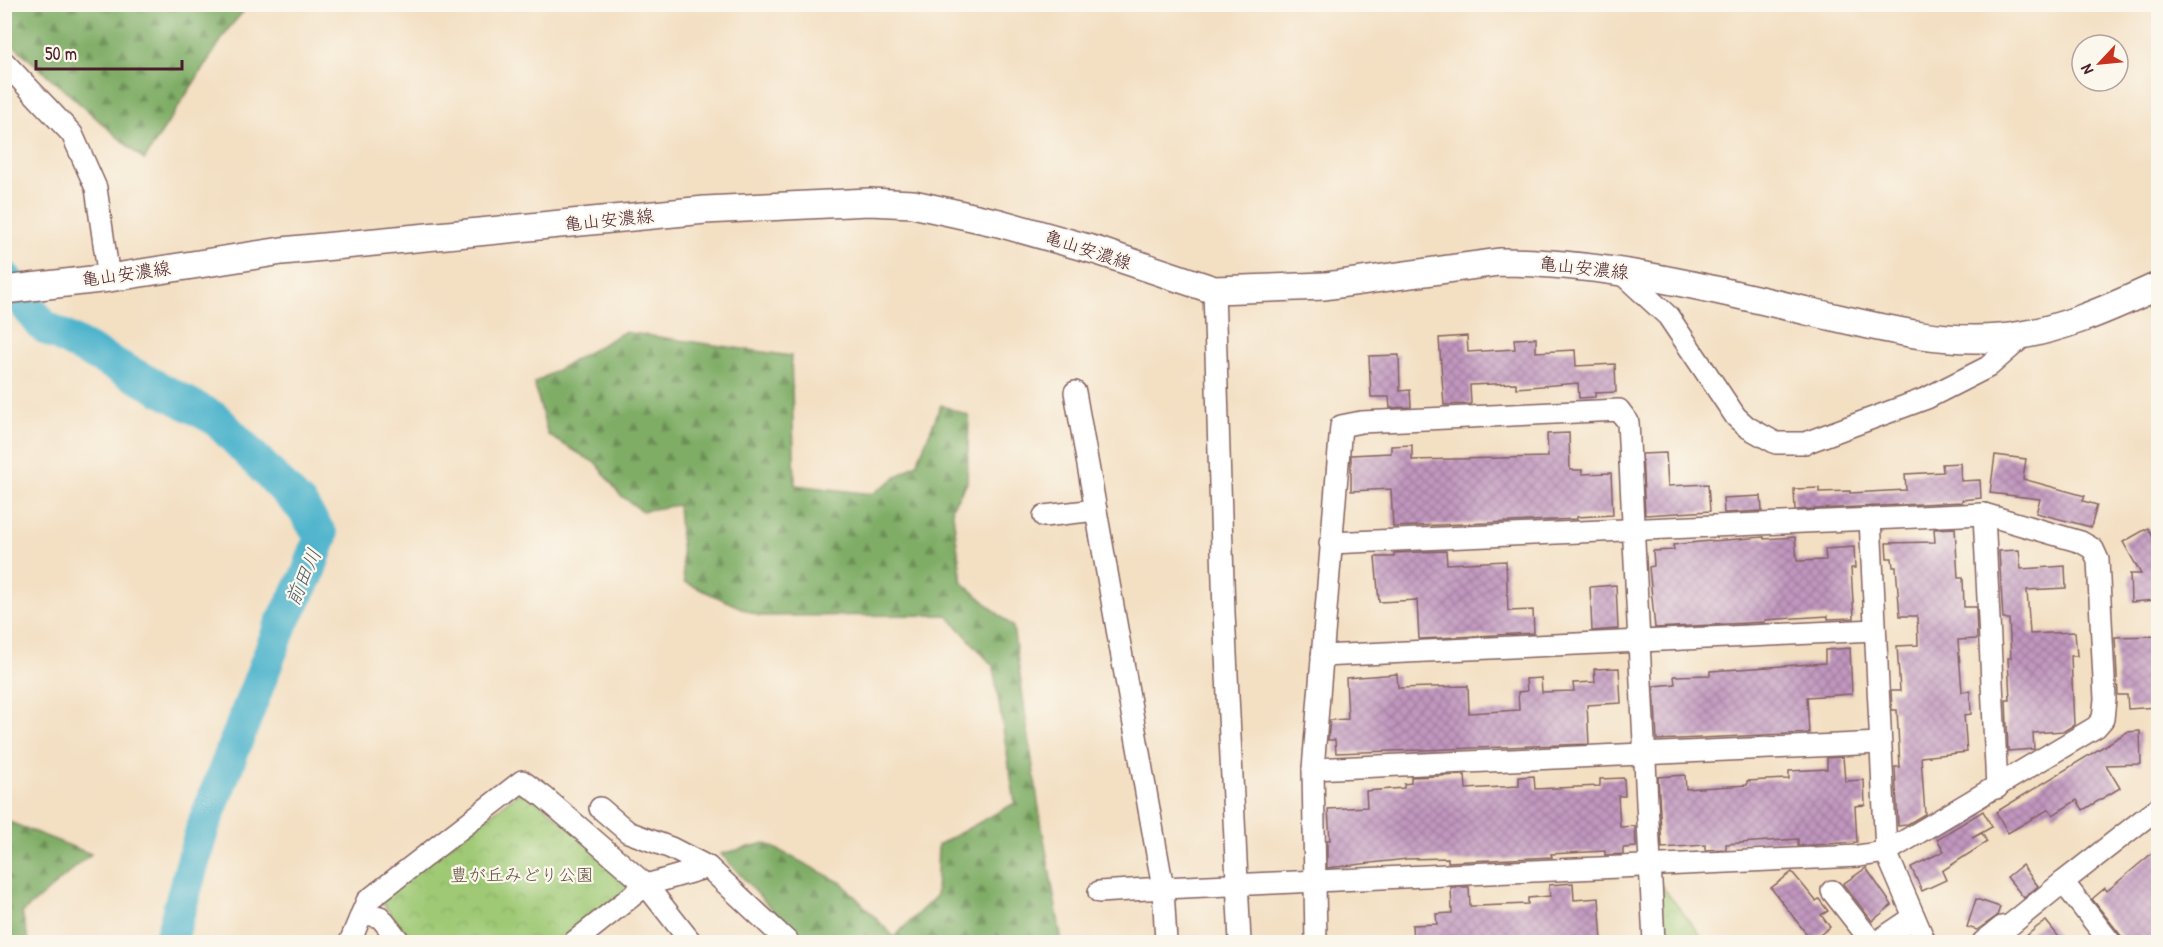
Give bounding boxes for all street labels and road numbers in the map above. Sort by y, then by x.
street label: 亀山安濃線 [563,202,655,237]
street label: 亀山安濃線 [1041,224,1135,275]
street label: 亀山安濃線 [1538,250,1630,285]
street label: 亀山安濃線 [80,255,172,292]

